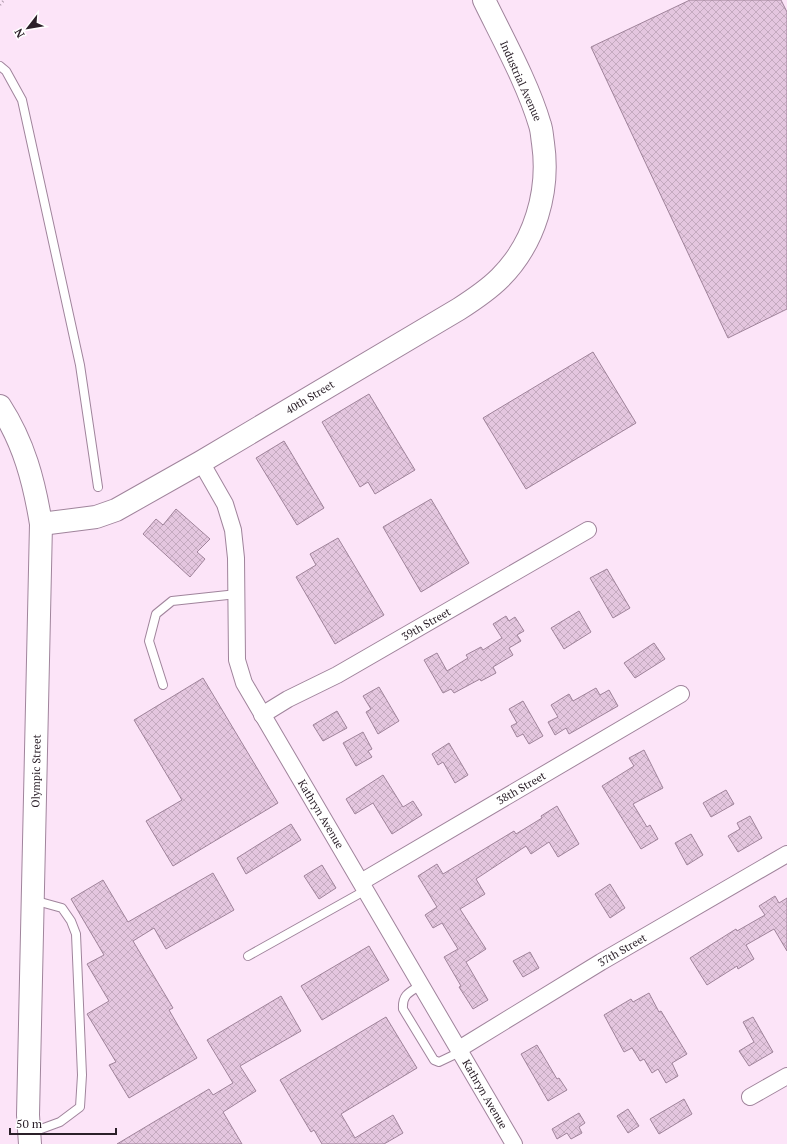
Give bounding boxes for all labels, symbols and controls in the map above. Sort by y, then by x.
north arrow [8,8,48,48]
text: N [11,25,28,40]
street label: Industrial Avenue [497,39,545,124]
street label: 40th Street [283,377,337,417]
street label: 39th Street [399,604,453,644]
street label: Olympic Street [28,734,44,808]
street label: 38th Street [494,768,548,808]
street label: Kathryn Avenue [295,777,347,852]
street label: 37th Street [595,930,649,970]
street label: Kathryn Avenue [459,1057,511,1132]
scale bar [10,1110,116,1136]
text: 50 m [16,1116,43,1131]

